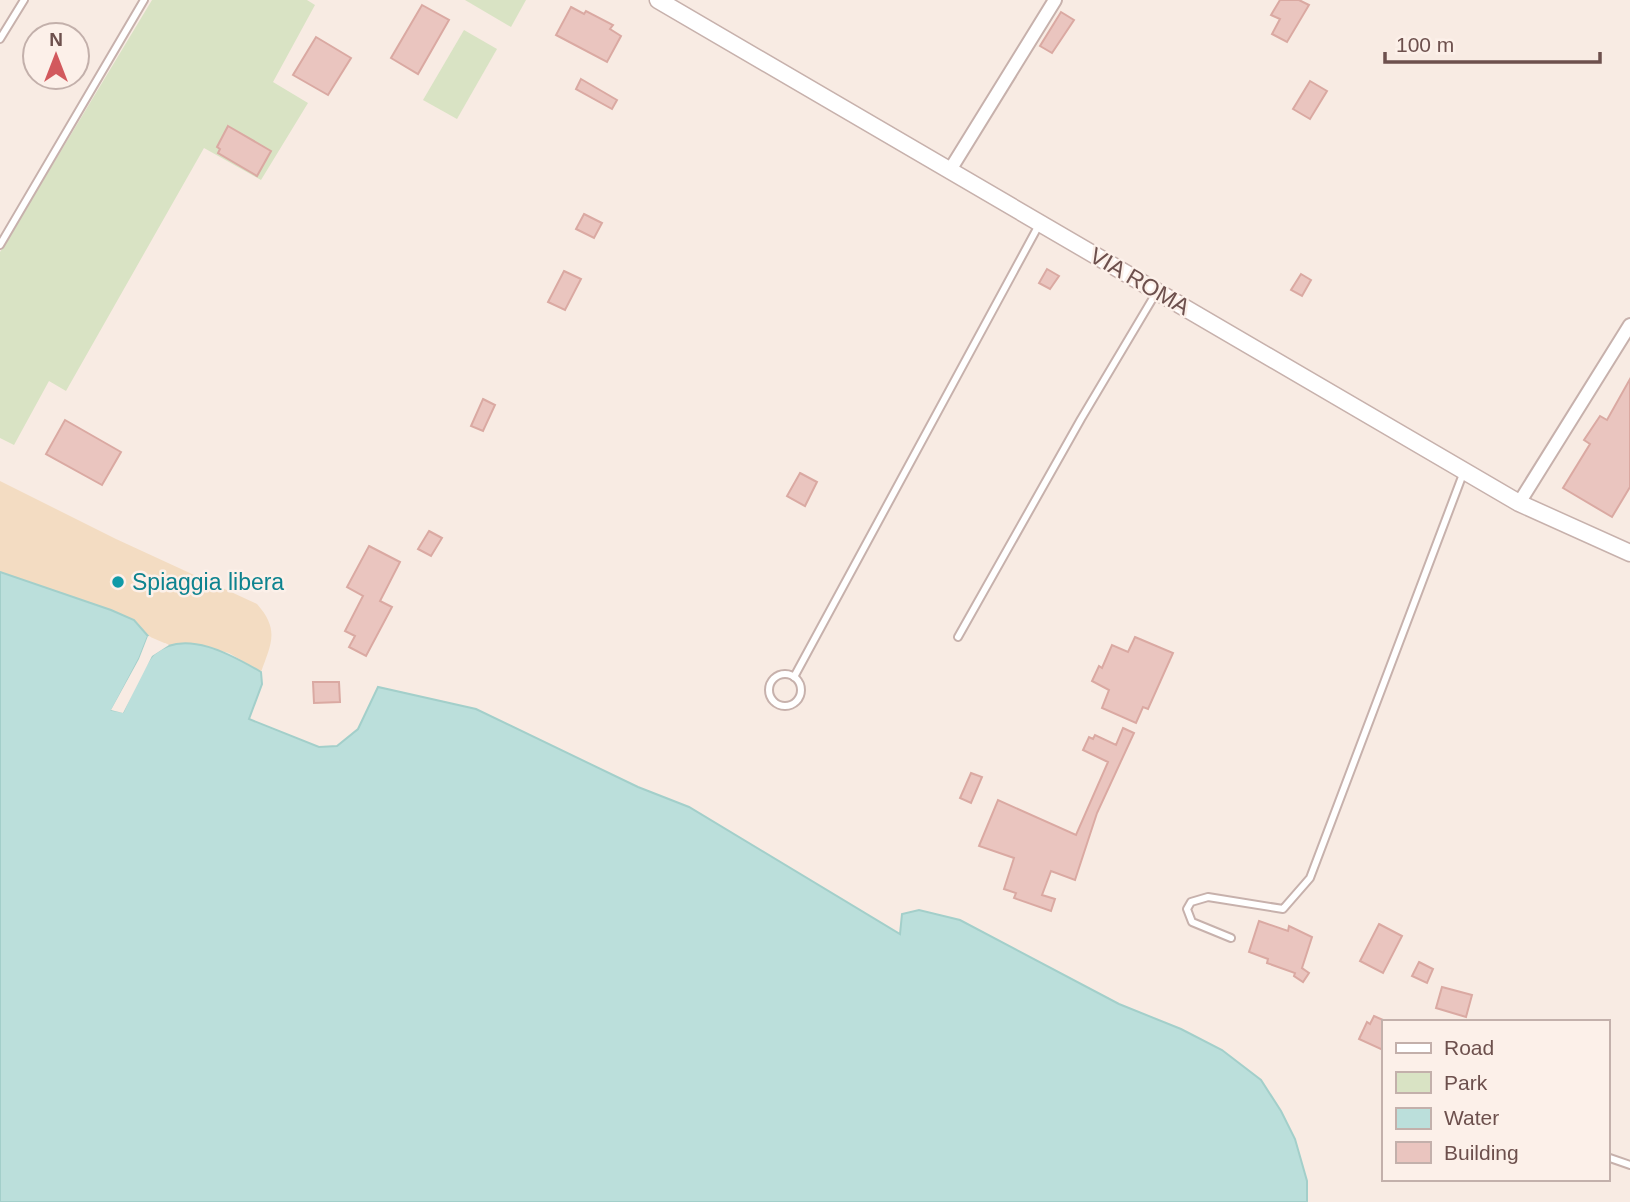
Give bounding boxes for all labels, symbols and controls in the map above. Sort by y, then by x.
north arrow [21,21,91,91]
scale bar [1385,21,1600,65]
text: N [49,29,63,50]
text: 100 m [1396,33,1454,56]
street label: VIA ROMA [1085,242,1195,320]
place label: Spiaggia libera [132,569,284,595]
marker: Spiaggia libera [110,574,126,590]
legend [1382,1020,1609,1181]
text: Road [1444,1036,1494,1059]
text: Park [1444,1071,1488,1094]
text: Water [1444,1106,1499,1129]
text: Building [1444,1141,1519,1164]

